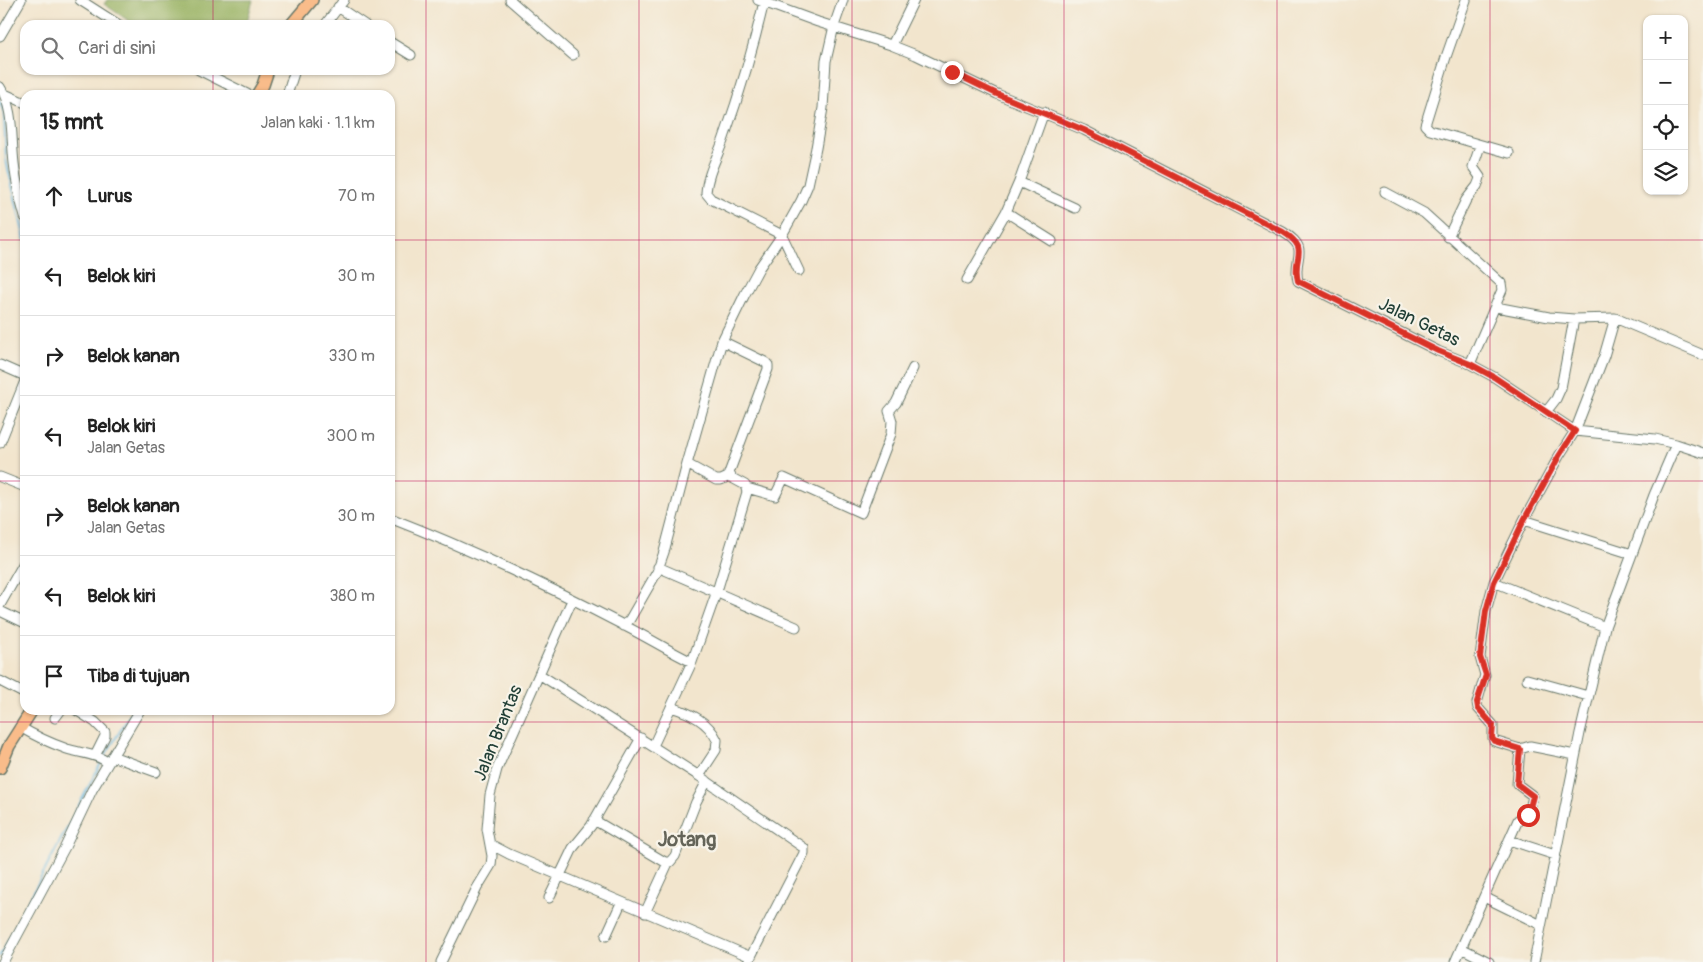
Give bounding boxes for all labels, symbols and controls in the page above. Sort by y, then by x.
map controls [1643,15,1688,195]
button: + [1643,15,1688,60]
search box [20,20,395,75]
icon: search [38,34,66,62]
text: Cari di sini [78,36,155,60]
button: − [1643,60,1688,105]
route end [941,61,964,84]
button: locate [1643,105,1688,150]
text: 15 mnt [40,109,103,136]
text: Jalan kaki · 1.1 km [260,113,375,133]
button: layers [1643,150,1688,195]
icon: ahead [40,182,68,210]
text: Lurus [87,184,132,208]
text: 70 m [338,186,375,206]
icon: left [40,262,68,290]
text: Belok kiri [87,264,155,288]
text: 30 m [337,266,375,286]
street label: Jalan Getas [1375,292,1463,352]
icon: right [40,342,68,370]
text: Belok kanan [87,344,180,368]
text: 330 m [329,346,375,366]
text: Belok kiri [87,414,155,438]
icon: left [40,422,68,450]
text: 300 m [327,426,375,446]
text: Jalan Getas [87,438,165,458]
text: Belok kanan [87,494,180,518]
icon: right [40,502,68,530]
text: 30 m [337,506,375,526]
text: Jalan Getas [87,518,165,538]
icon: left [40,582,68,610]
text: Belok kiri [87,584,155,608]
text: 380 m [329,586,375,606]
icon: arrive [40,662,68,690]
text: Tiba di tujuan [87,664,190,688]
street label: Jalan Brantas [468,682,528,784]
route start [1517,804,1540,827]
district label: Jotang [658,827,716,852]

